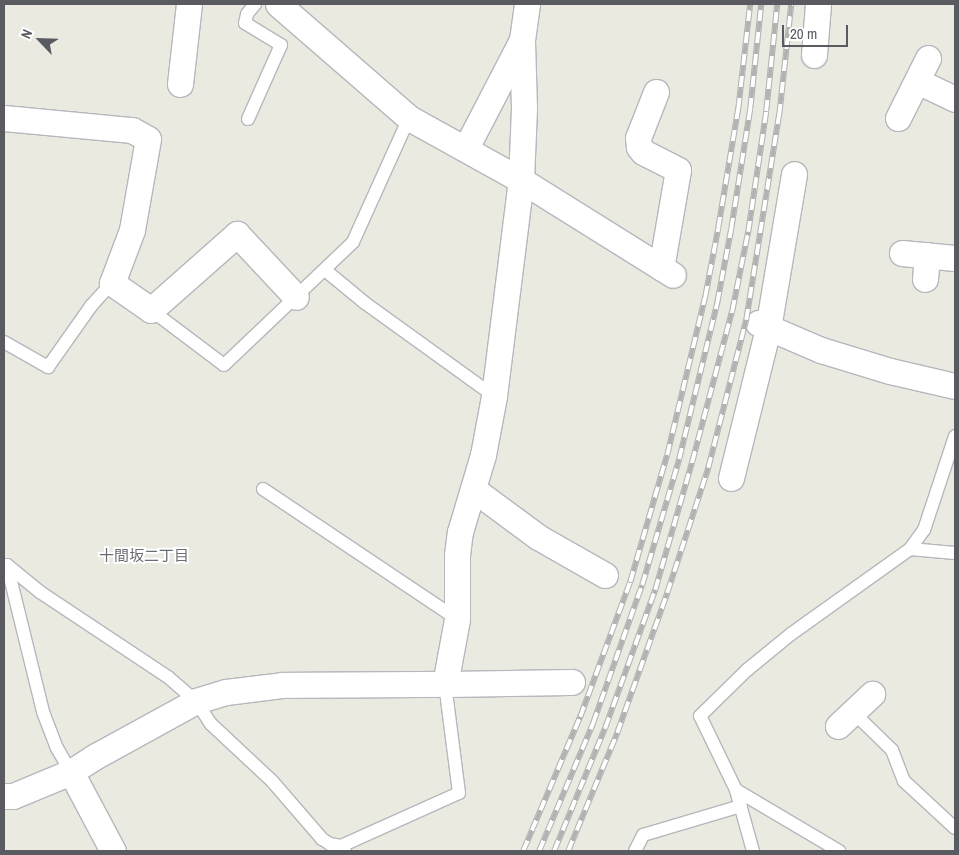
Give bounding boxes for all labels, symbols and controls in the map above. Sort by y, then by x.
north arrow [15,15,65,65]
scale bar [784,15,850,47]
text: 20 m [790,23,817,44]
text: N [16,26,36,41]
district label: 十間坂二丁目 [99,547,189,565]

